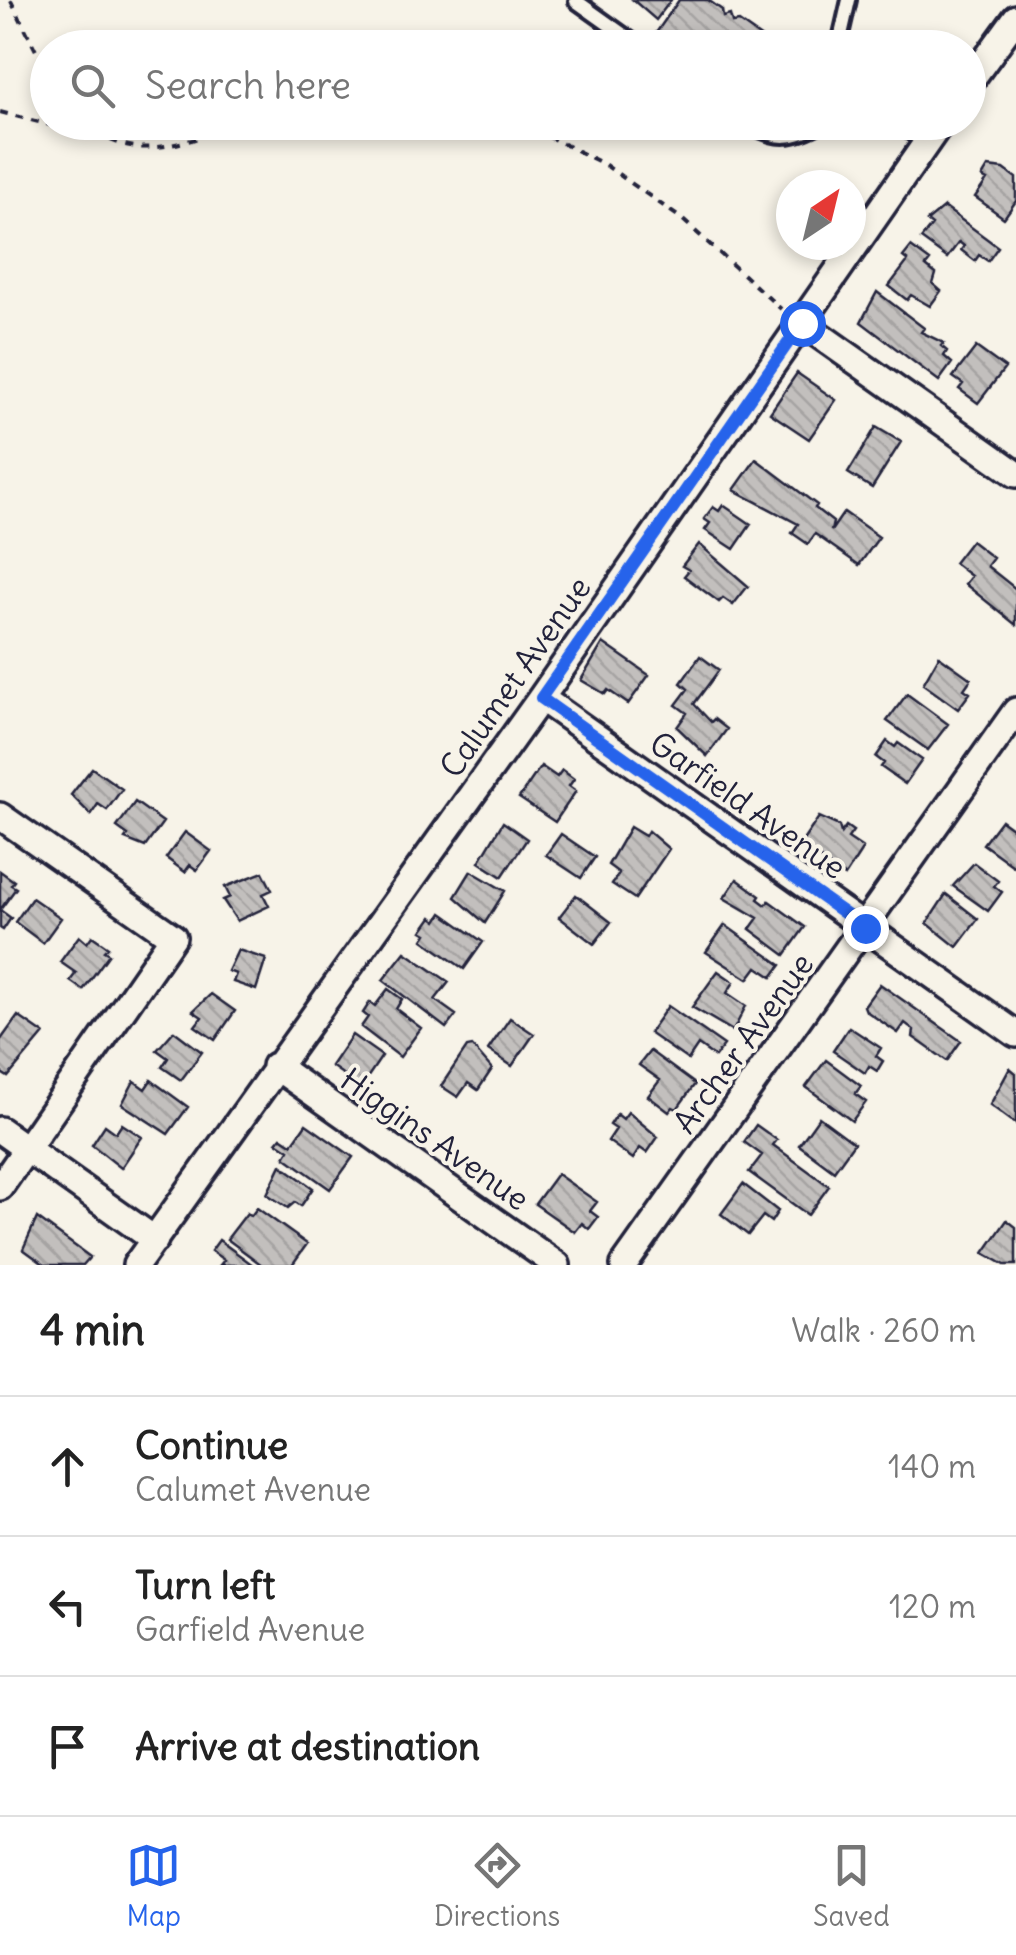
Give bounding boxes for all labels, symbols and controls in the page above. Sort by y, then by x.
search box [30,30,986,140]
icon: search [65,58,120,113]
text: Search here [145,62,351,109]
north arrow [776,170,866,260]
route start [780,301,826,347]
street label: Calumet Avenue [431,569,599,785]
street label: Garfield Avenue [642,722,854,888]
route end [843,906,889,952]
street label: Archer Avenue [664,945,822,1141]
street label: Higgins Avenue [333,1059,537,1219]
text: 4 min [40,1304,145,1356]
text: Walk · 260 m [791,1310,976,1351]
text: Continue [135,1422,288,1469]
icon: ahead [40,1439,95,1494]
text: 140 m [888,1446,976,1487]
text: Calumet Avenue [135,1469,371,1510]
text: Turn left [135,1562,275,1609]
icon: left [40,1579,95,1634]
text: 120 m [889,1586,976,1627]
text: Garfield Avenue [135,1609,365,1650]
icon: arrive [40,1719,95,1774]
text: Arrive at destination [135,1723,480,1770]
tab: Map [126,1838,181,1934]
tab: Directions [434,1838,560,1934]
tab: Saved [813,1838,890,1934]

